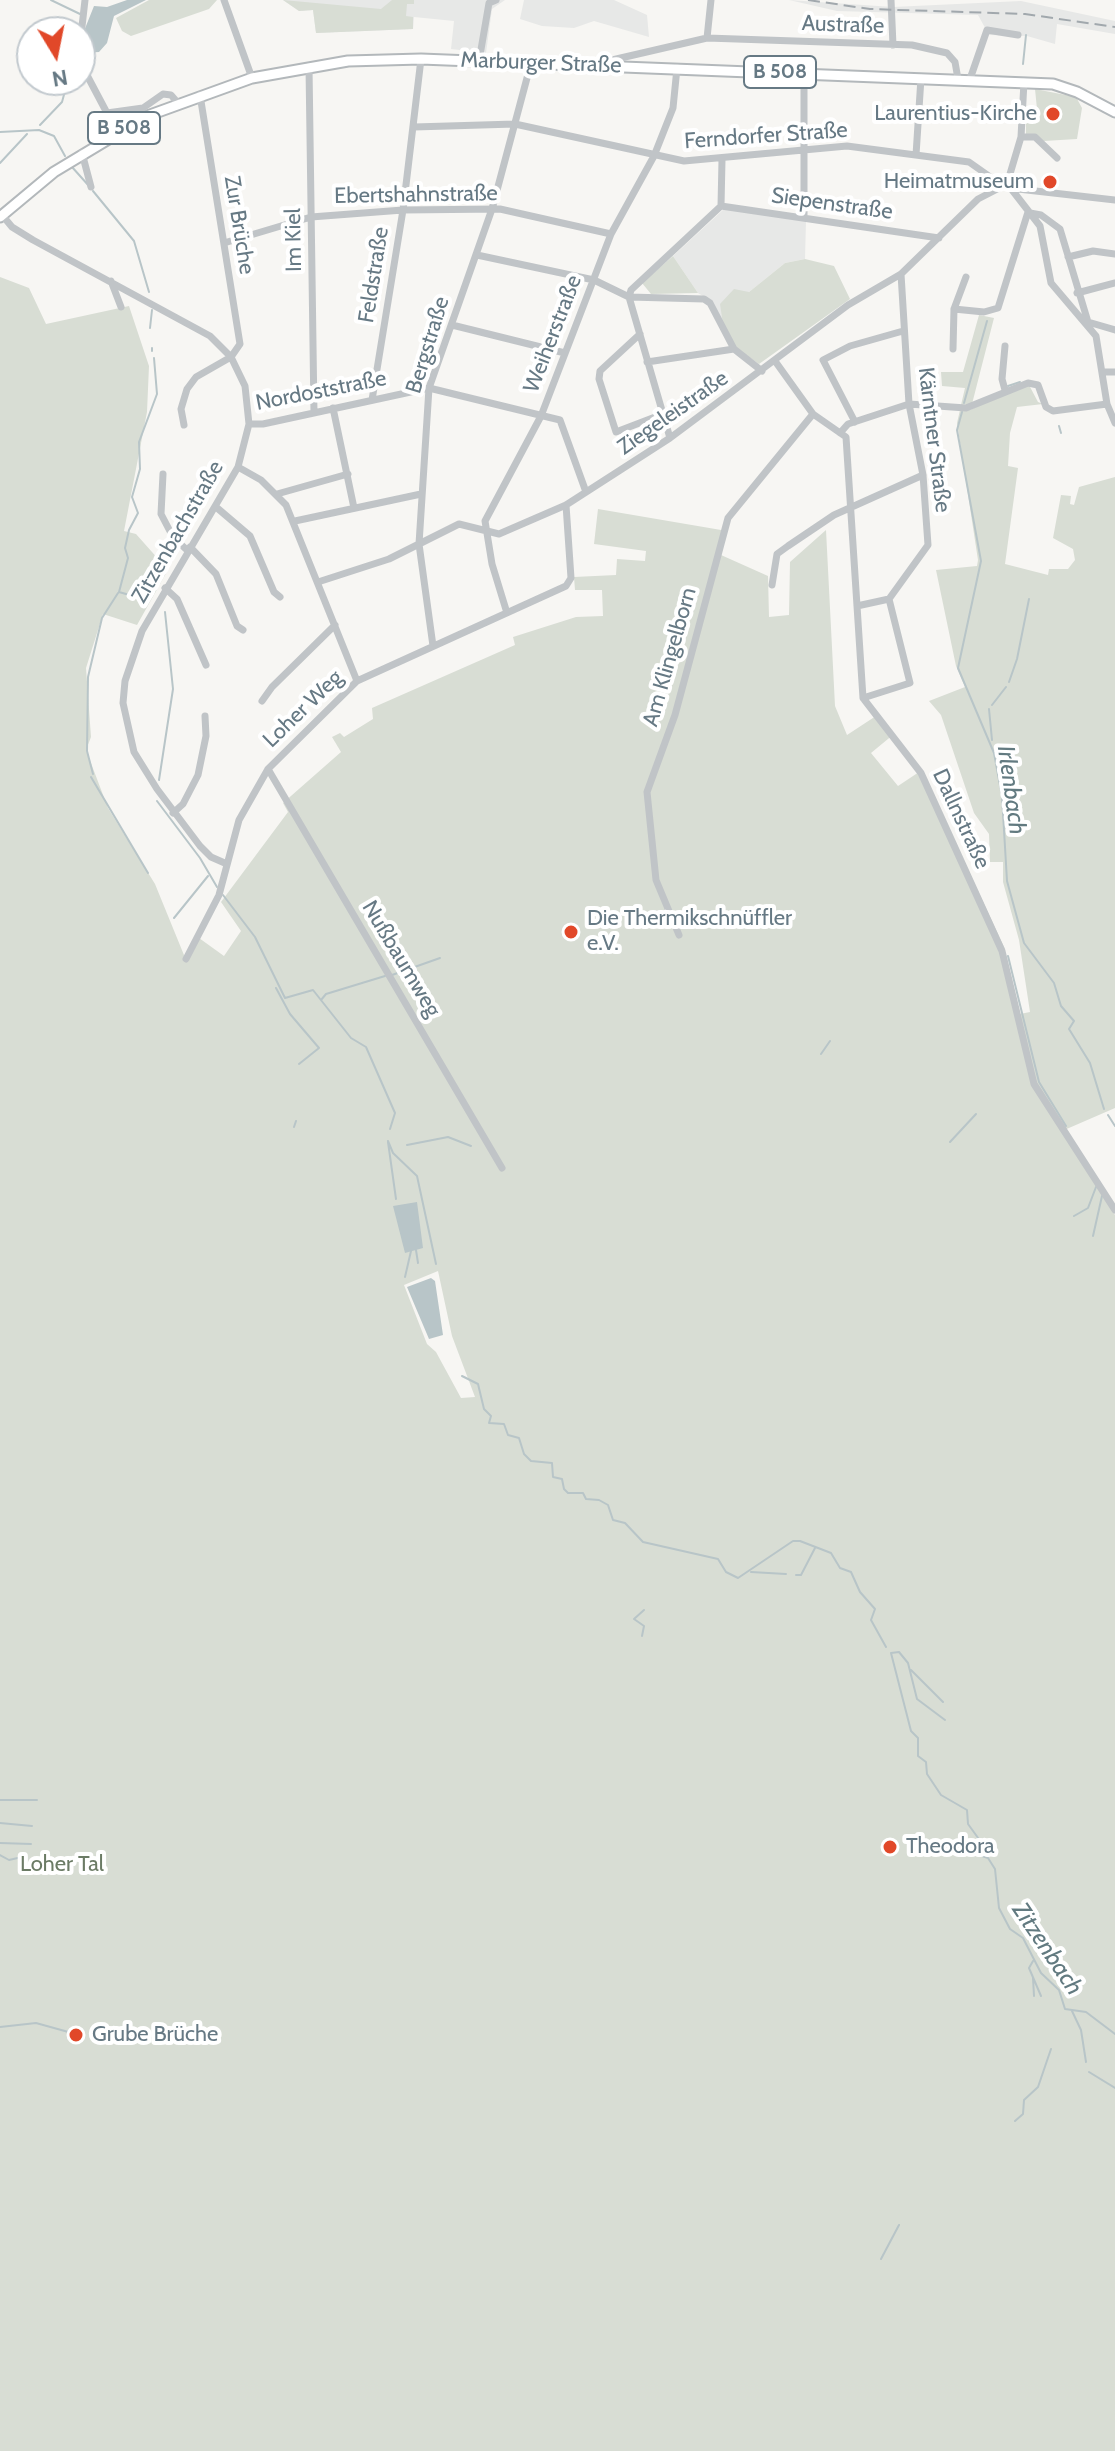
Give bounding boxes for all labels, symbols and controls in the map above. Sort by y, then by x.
street label: Austraße [801,10,885,40]
north arrow [16,16,96,96]
street label: Marburger Straße [460,47,622,79]
road number: B 508 [744,56,816,88]
text: N [50,64,70,93]
place label: Laurentius-Kirche [874,101,1037,127]
marker: Laurentius-Kirche [1044,105,1062,123]
road number: B 508 [88,112,160,144]
street label: Ferndorfer Straße [683,117,849,155]
place label: Heimatmuseum [884,169,1034,195]
marker: Heimatmuseum [1041,173,1059,191]
street label: Zur Brüche [218,174,260,276]
street label: Ebertshahnstraße [334,180,498,210]
street label: Siepenstraße [770,182,894,226]
street label: Im Kiel [280,208,308,272]
street label: Feldstraße [353,225,395,325]
street label: Weiherstraße [519,272,587,396]
street label: Bergstraße [401,293,455,397]
street label: Nordoststraße [253,365,389,417]
street label: Ziegeleistraße [613,365,733,461]
street label: Kärntner Straße [912,366,956,514]
street label: Zitzenbachstraße [127,456,229,608]
street label: Am Klingelborn [638,584,702,730]
street label: Loher Weg [258,665,348,753]
water label: Irlenbach [991,744,1031,836]
street label: Dallnstraße [926,765,996,873]
street label: Nußbaumweg [356,896,446,1022]
place label: Die Thermikschnüffler e.V. [587,906,792,958]
marker: Die Thermikschnüffler e.V. [562,923,580,941]
place label: Theodora [906,1834,995,1860]
marker: Theodora [881,1838,899,1856]
park label: Loher Tal [20,1852,104,1878]
water label: Zitzenbach [1006,1897,1088,2001]
place label: Grube Brüche [92,2022,218,2048]
marker: Grube Brüche [67,2026,85,2044]

